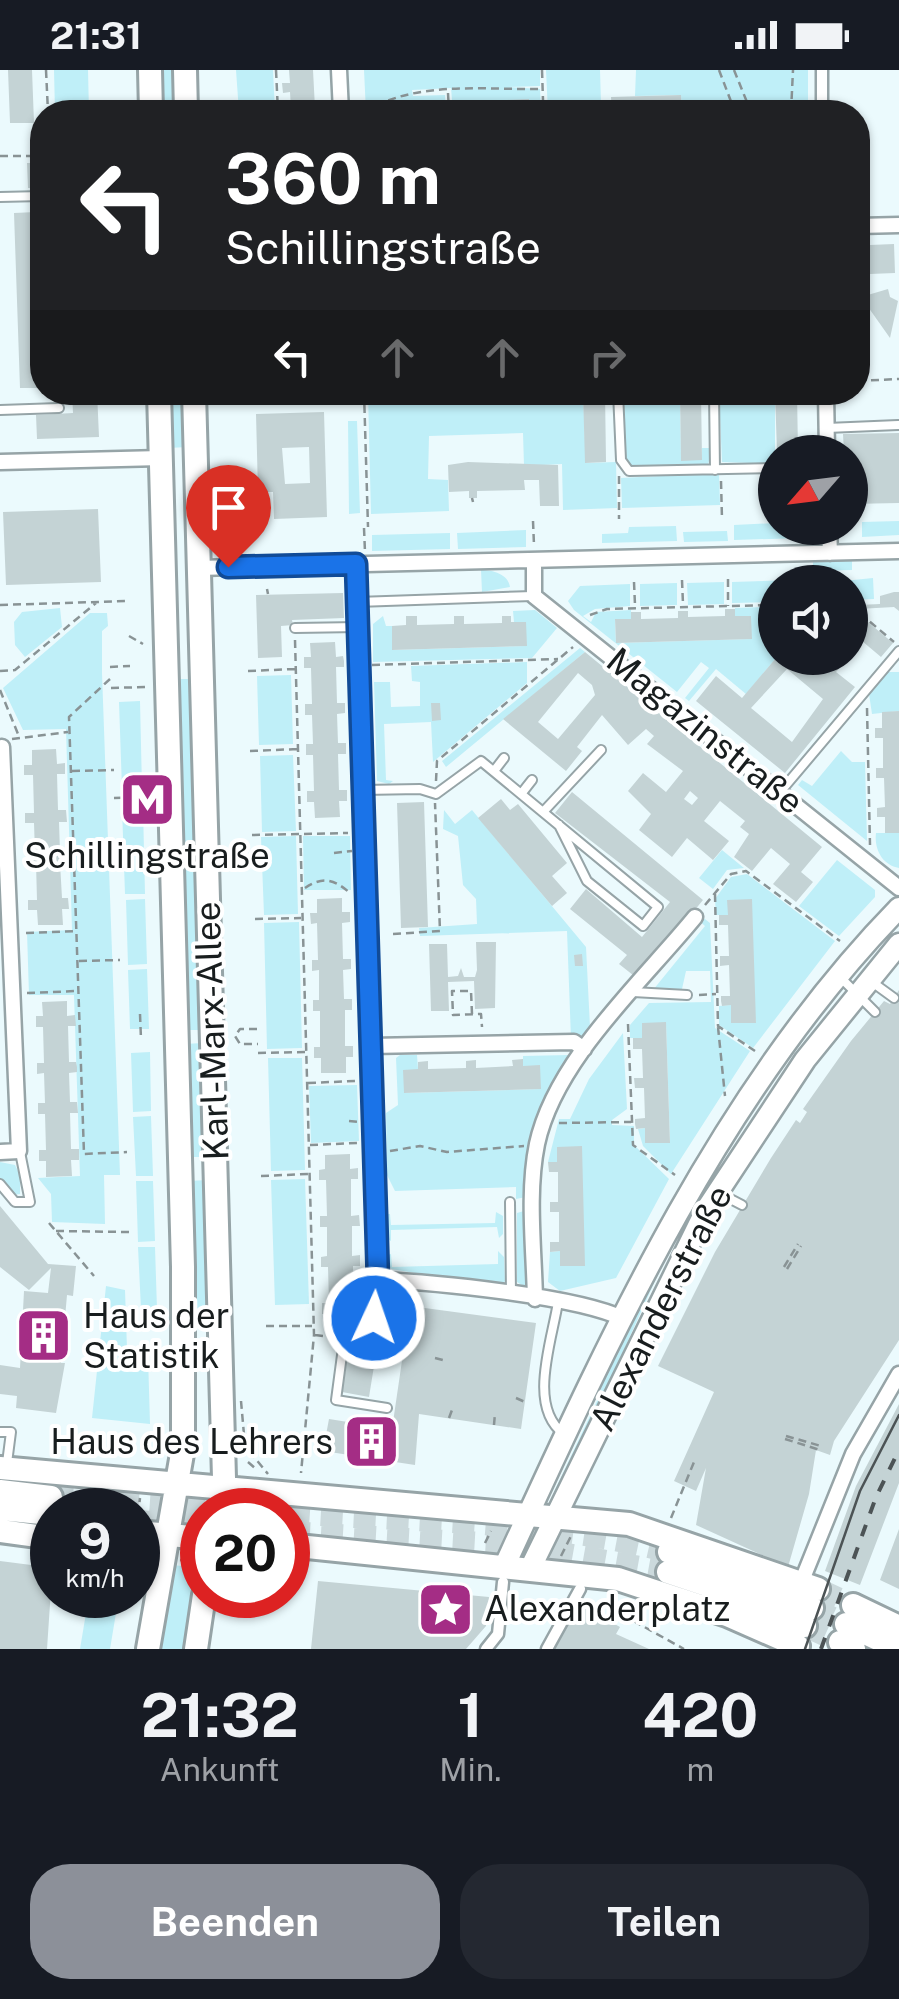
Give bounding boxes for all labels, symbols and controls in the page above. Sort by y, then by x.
text: 21:31 [50,13,142,58]
text: 360 m [225,137,441,220]
icon: left [60,140,190,270]
text: Schillingstraße [225,221,541,274]
icon: left [265,330,320,385]
icon: ahead [370,330,425,385]
icon: ahead [475,330,530,385]
icon: right [580,330,635,385]
north arrow [758,435,868,545]
map controls [758,435,868,675]
pin [186,465,271,568]
icon: arrive [201,480,256,535]
button: sound [758,565,868,675]
street label: Magazinstraße [599,639,812,822]
metro station icon: Schillingstraße [117,770,177,830]
place label: Schillingstraße [24,835,270,876]
street label: Karl-Marx-Allee [186,901,237,1161]
street label: Alexanderstraße [581,1178,740,1437]
position arrow [322,1266,426,1370]
place label: Haus der Statistik [83,1295,229,1376]
building icon: Haus der Statistik [14,1306,74,1366]
building icon: Haus des Lehrers [342,1412,402,1472]
place label: Haus des Lehrers [50,1421,333,1462]
speed limit sign: 20 [180,1488,310,1618]
text: 9 [79,1511,111,1570]
text: km/h [66,1563,124,1593]
place icon: Alexanderplatz [415,1579,475,1639]
place label: Alexanderplatz [484,1588,730,1629]
text: 21:32 [141,1680,299,1751]
text: 1 [458,1680,483,1751]
text: 420 [642,1680,758,1751]
text: Ankunft [160,1751,279,1788]
text: Min. [439,1751,501,1788]
text: m [686,1751,714,1788]
button: Beenden [30,1864,440,1979]
button: Teilen [460,1864,869,1979]

